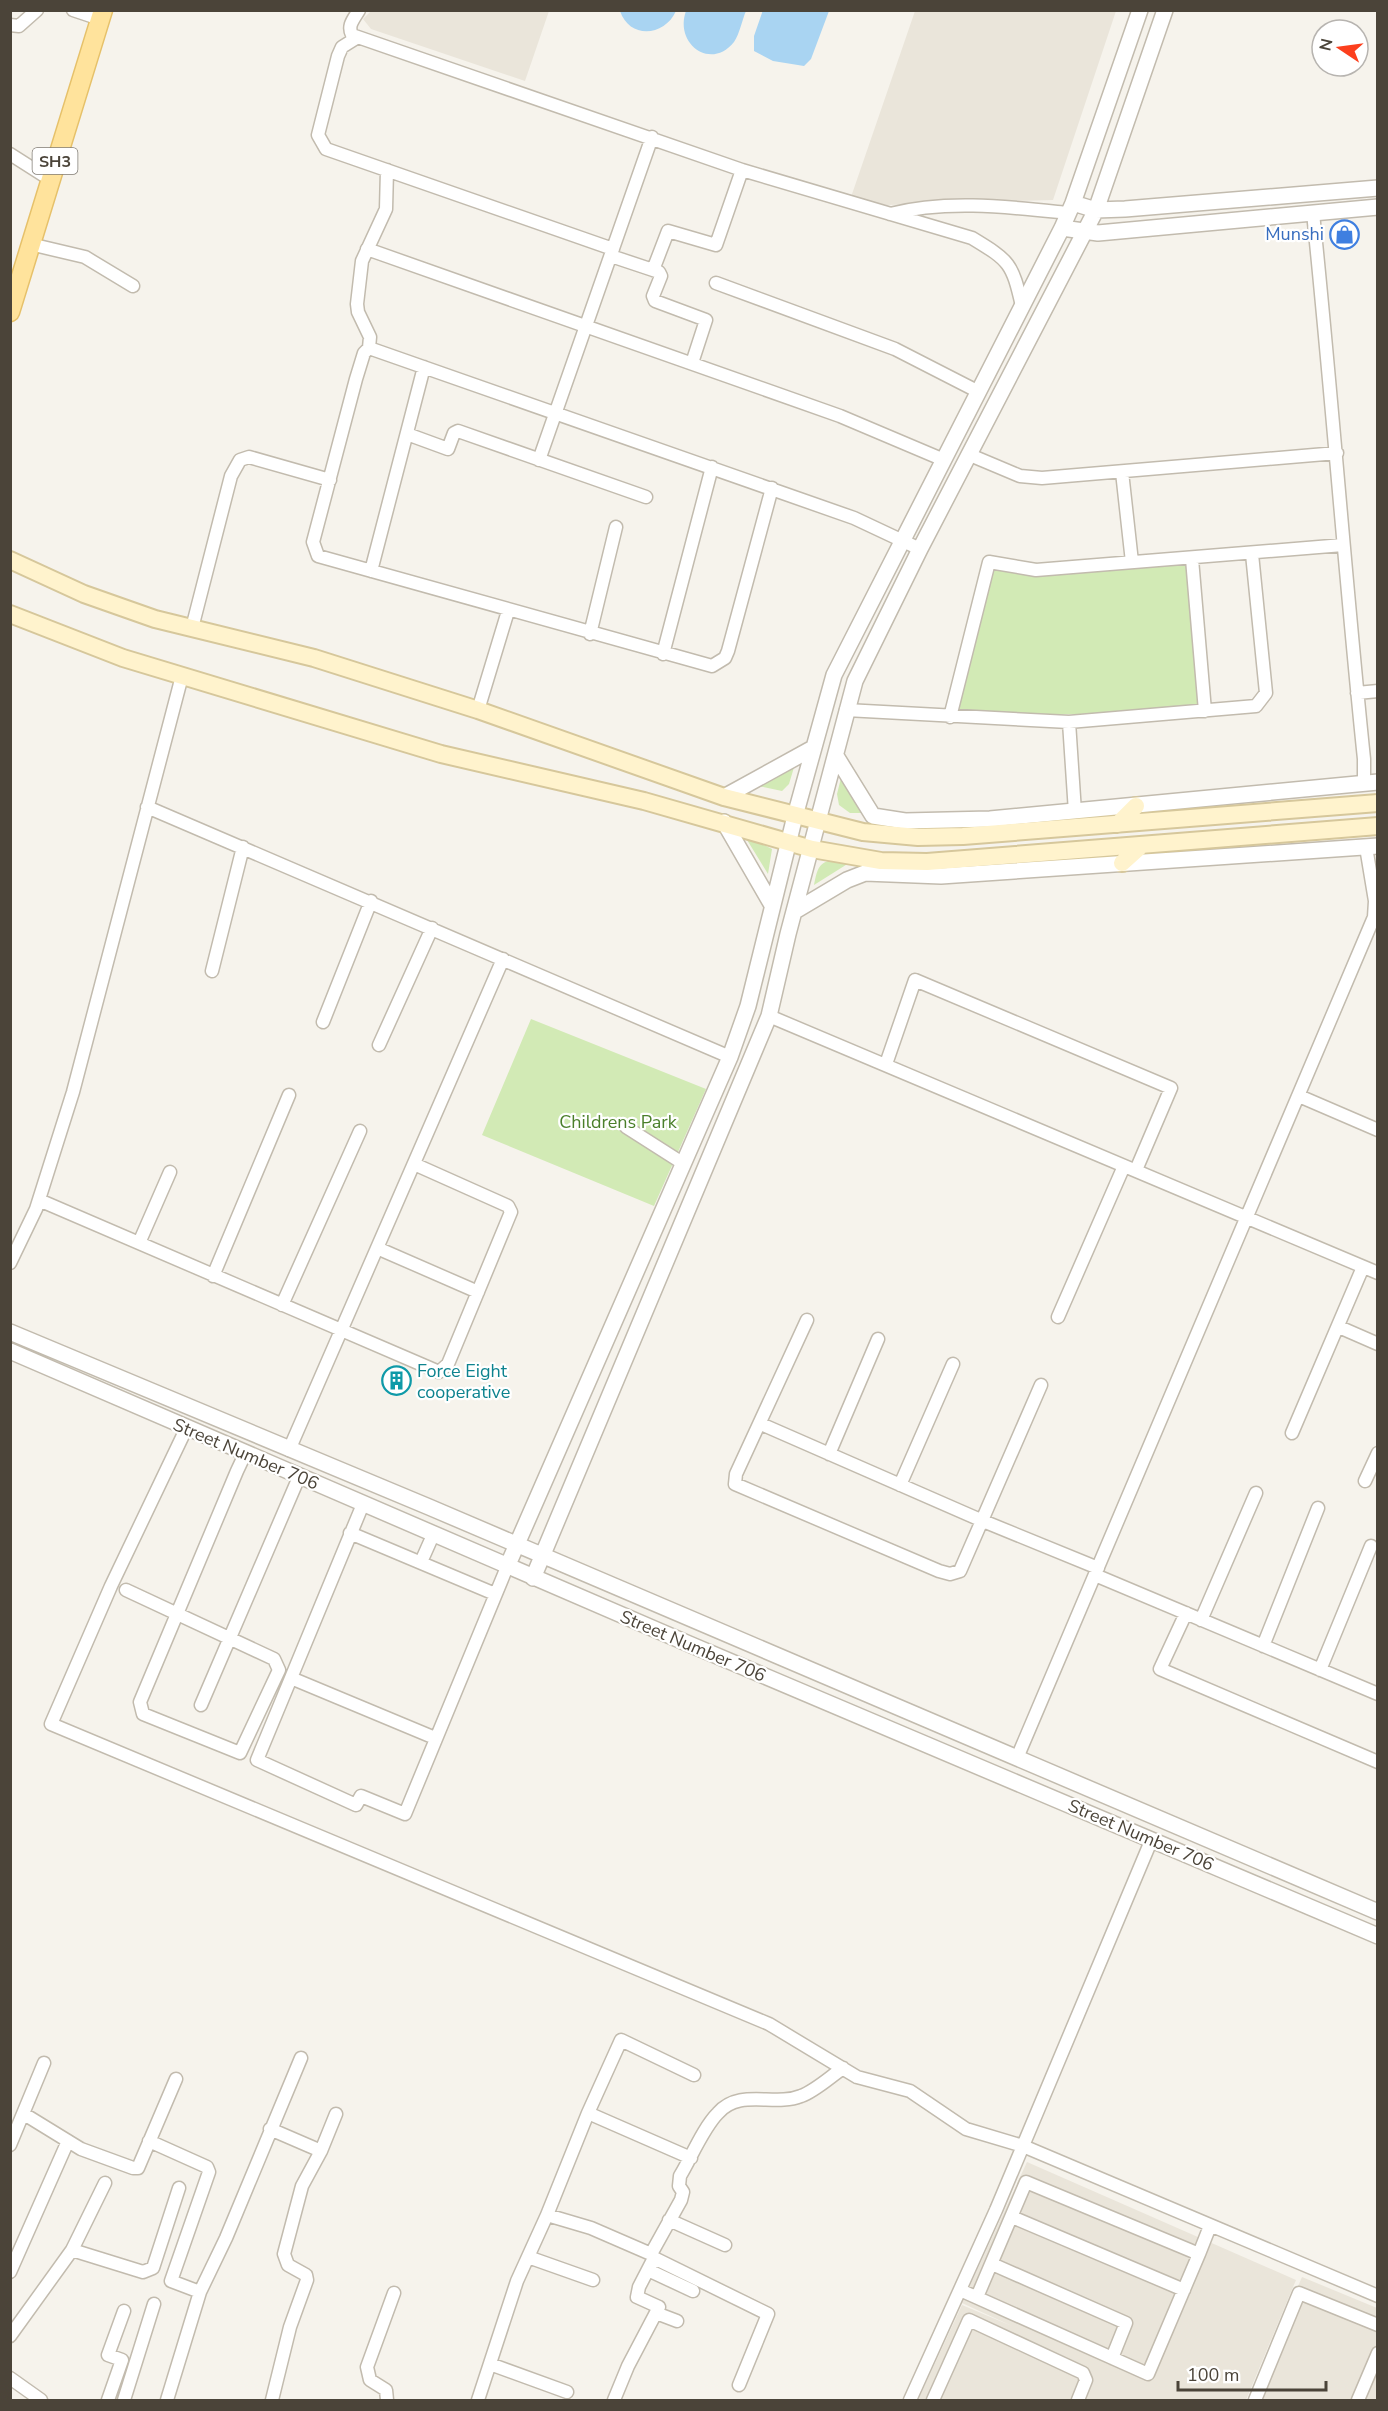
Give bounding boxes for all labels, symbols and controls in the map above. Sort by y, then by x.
north arrow [1310,18,1370,78]
text: N [1314,37,1338,53]
road number: SH3 [32,148,78,174]
shop icon: Munshi [1329,218,1361,250]
place label: Munshi [1265,222,1324,246]
park label: Childrens Park [559,1110,678,1134]
place label: Force Eight cooperative [417,1359,510,1404]
building icon: Force Eight cooperative [380,1365,412,1397]
street label: Street Number 706 [169,1412,323,1496]
street label: Street Number 706 [616,1604,770,1688]
street label: Street Number 706 [1064,1793,1218,1877]
scale bar [1178,2354,1326,2392]
text: 100 m [1187,2363,1239,2387]

